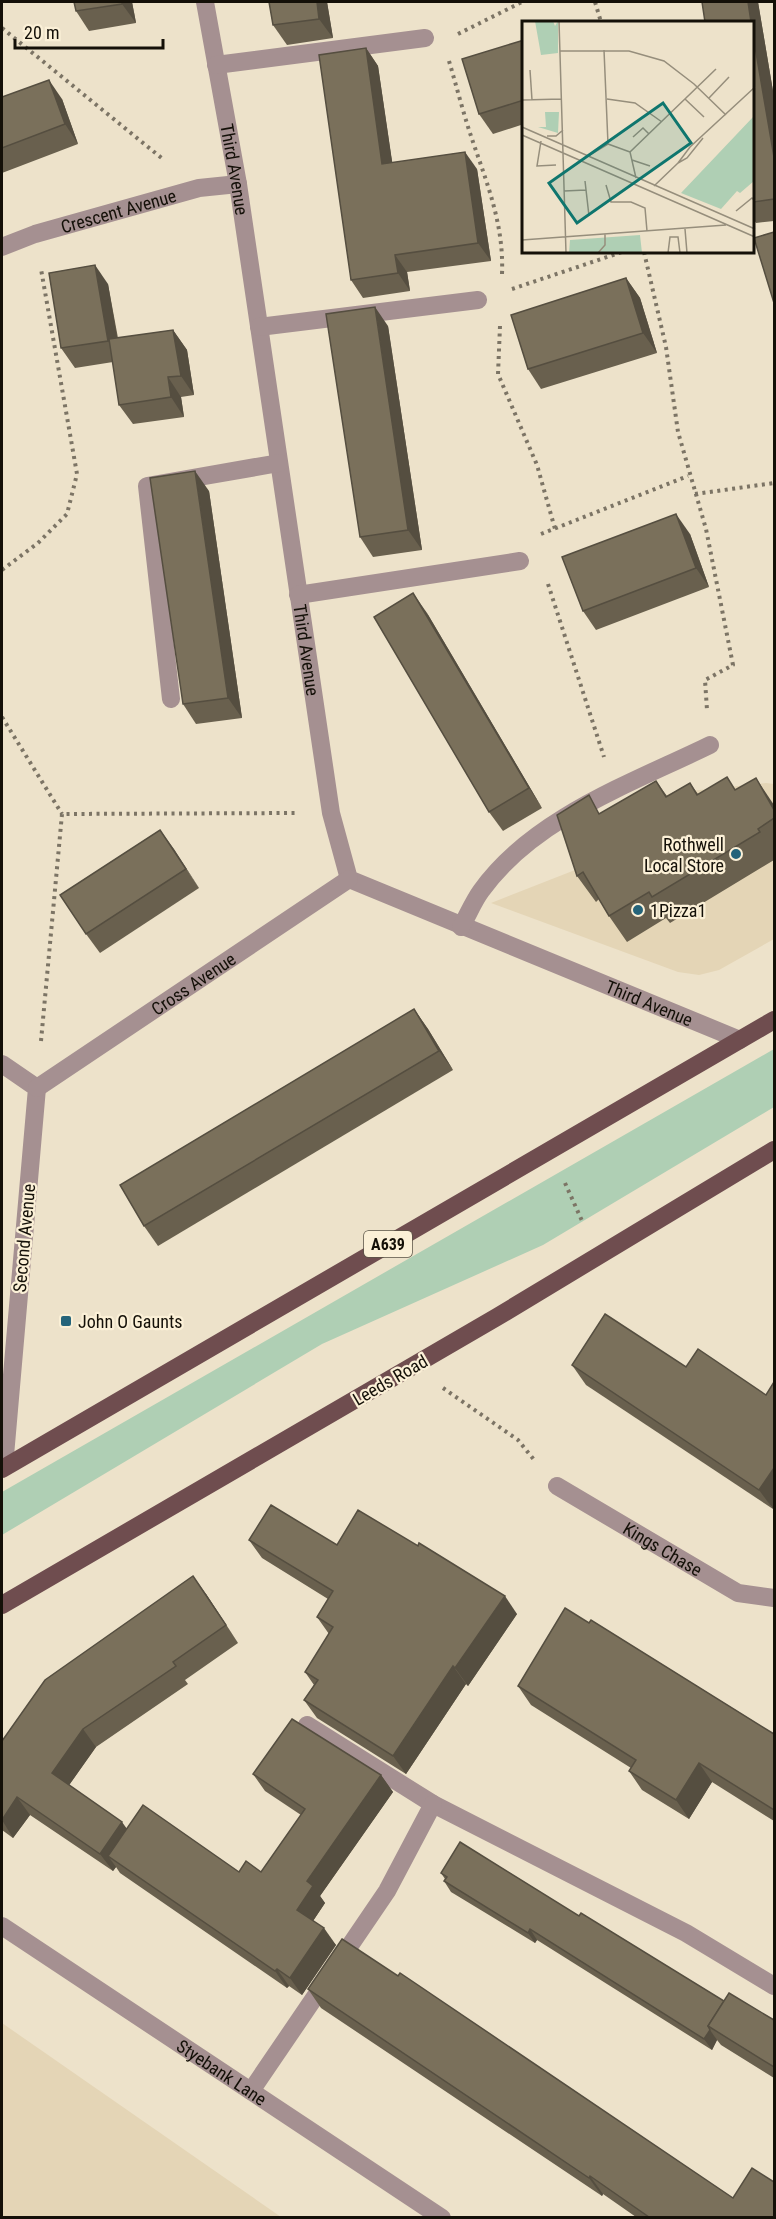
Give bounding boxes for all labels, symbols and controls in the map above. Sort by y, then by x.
scale bar [15,12,164,50]
inset map [522,21,755,254]
text: 20 m [24,22,59,43]
street label: Third Avenue [217,122,253,216]
street label: Crescent Avenue [58,184,178,237]
street label: Third Avenue [290,603,324,697]
place label: Rothwell Local Store [644,834,724,876]
marker: Rothwell Local Store [729,847,743,861]
place label: 1Pizza1 [650,900,706,921]
marker: 1Pizza1 [631,903,645,917]
street label: Cross Avenue [147,948,239,1019]
street label: Third Avenue [603,975,696,1030]
street label: Second Avenue [9,1183,39,1293]
road number: A639 [364,1231,412,1257]
place label: John O Gaunts [78,1311,182,1332]
marker: John O Gaunts [59,1314,73,1328]
street label: Leeds Road [349,1350,431,1410]
street label: Kings Chase [620,1517,706,1580]
street label: Styebank Lane [173,2035,271,2109]

